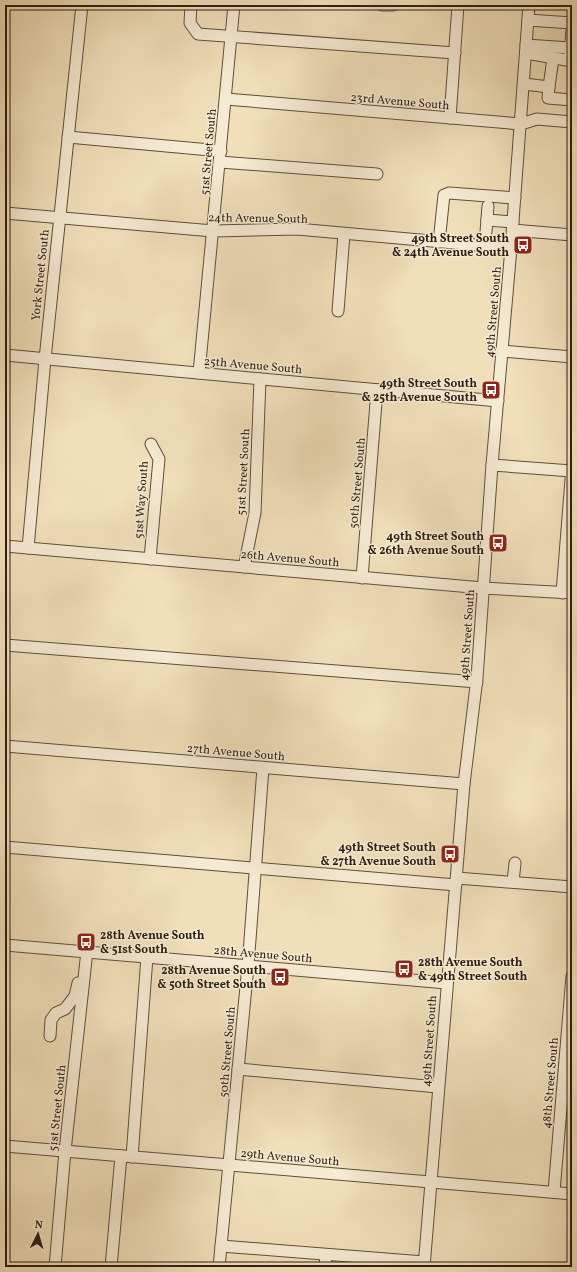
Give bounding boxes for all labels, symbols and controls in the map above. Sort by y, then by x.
street label: 23rd Avenue South [350,90,450,114]
street label: 51st Street South [197,108,221,196]
street label: 24th Avenue South [208,210,308,228]
street label: York Street South [28,229,54,322]
place label: 49th Street South & 24th Avenue South [392,231,509,261]
bus stop icon: 49th Street South & 24th Avenue South [512,234,534,256]
street label: 49th Street South [482,266,506,359]
street label: 25th Avenue South [203,354,303,378]
place label: 49th Street South & 25th Avenue South [361,376,477,406]
bus stop icon: 49th Street South & 25th Avenue South [480,379,502,401]
street label: 51st Street South [234,428,254,516]
street label: 50th Street South [346,437,370,529]
street label: 51st Way South [131,460,153,540]
place label: 49th Street South & 26th Avenue South [368,529,484,559]
bus stop icon: 49th Street South & 26th Avenue South [487,532,509,554]
street label: 26th Avenue South [240,547,340,571]
street label: 49th Street South [457,589,479,681]
street label: 27th Avenue South [186,741,286,765]
place label: 49th Street South & 27th Avenue South [321,840,436,870]
bus stop icon: 49th Street South & 27th Avenue South [439,843,461,865]
place label: 28th Avenue South & 51st South [100,928,205,958]
bus stop icon: 28th Avenue South & 51st South [75,931,97,953]
street label: 28th Avenue South [213,943,313,967]
place label: 28th Avenue South & 49th Street South [418,955,527,985]
bus stop icon: 28th Avenue South & 49th Street South [393,958,415,980]
place label: 28th Avenue South & 50th Street South [157,963,266,993]
bus stop icon: 28th Avenue South & 50th Street South [269,966,291,988]
street label: 49th Street South [419,995,441,1087]
street label: 50th Street South [216,1006,240,1098]
street label: 48th Street South [539,1037,563,1130]
street label: 51st Street South [45,1064,71,1152]
street label: 29th Avenue South [240,1146,340,1170]
north arrow [18,1214,58,1254]
text: N [34,1218,43,1233]

